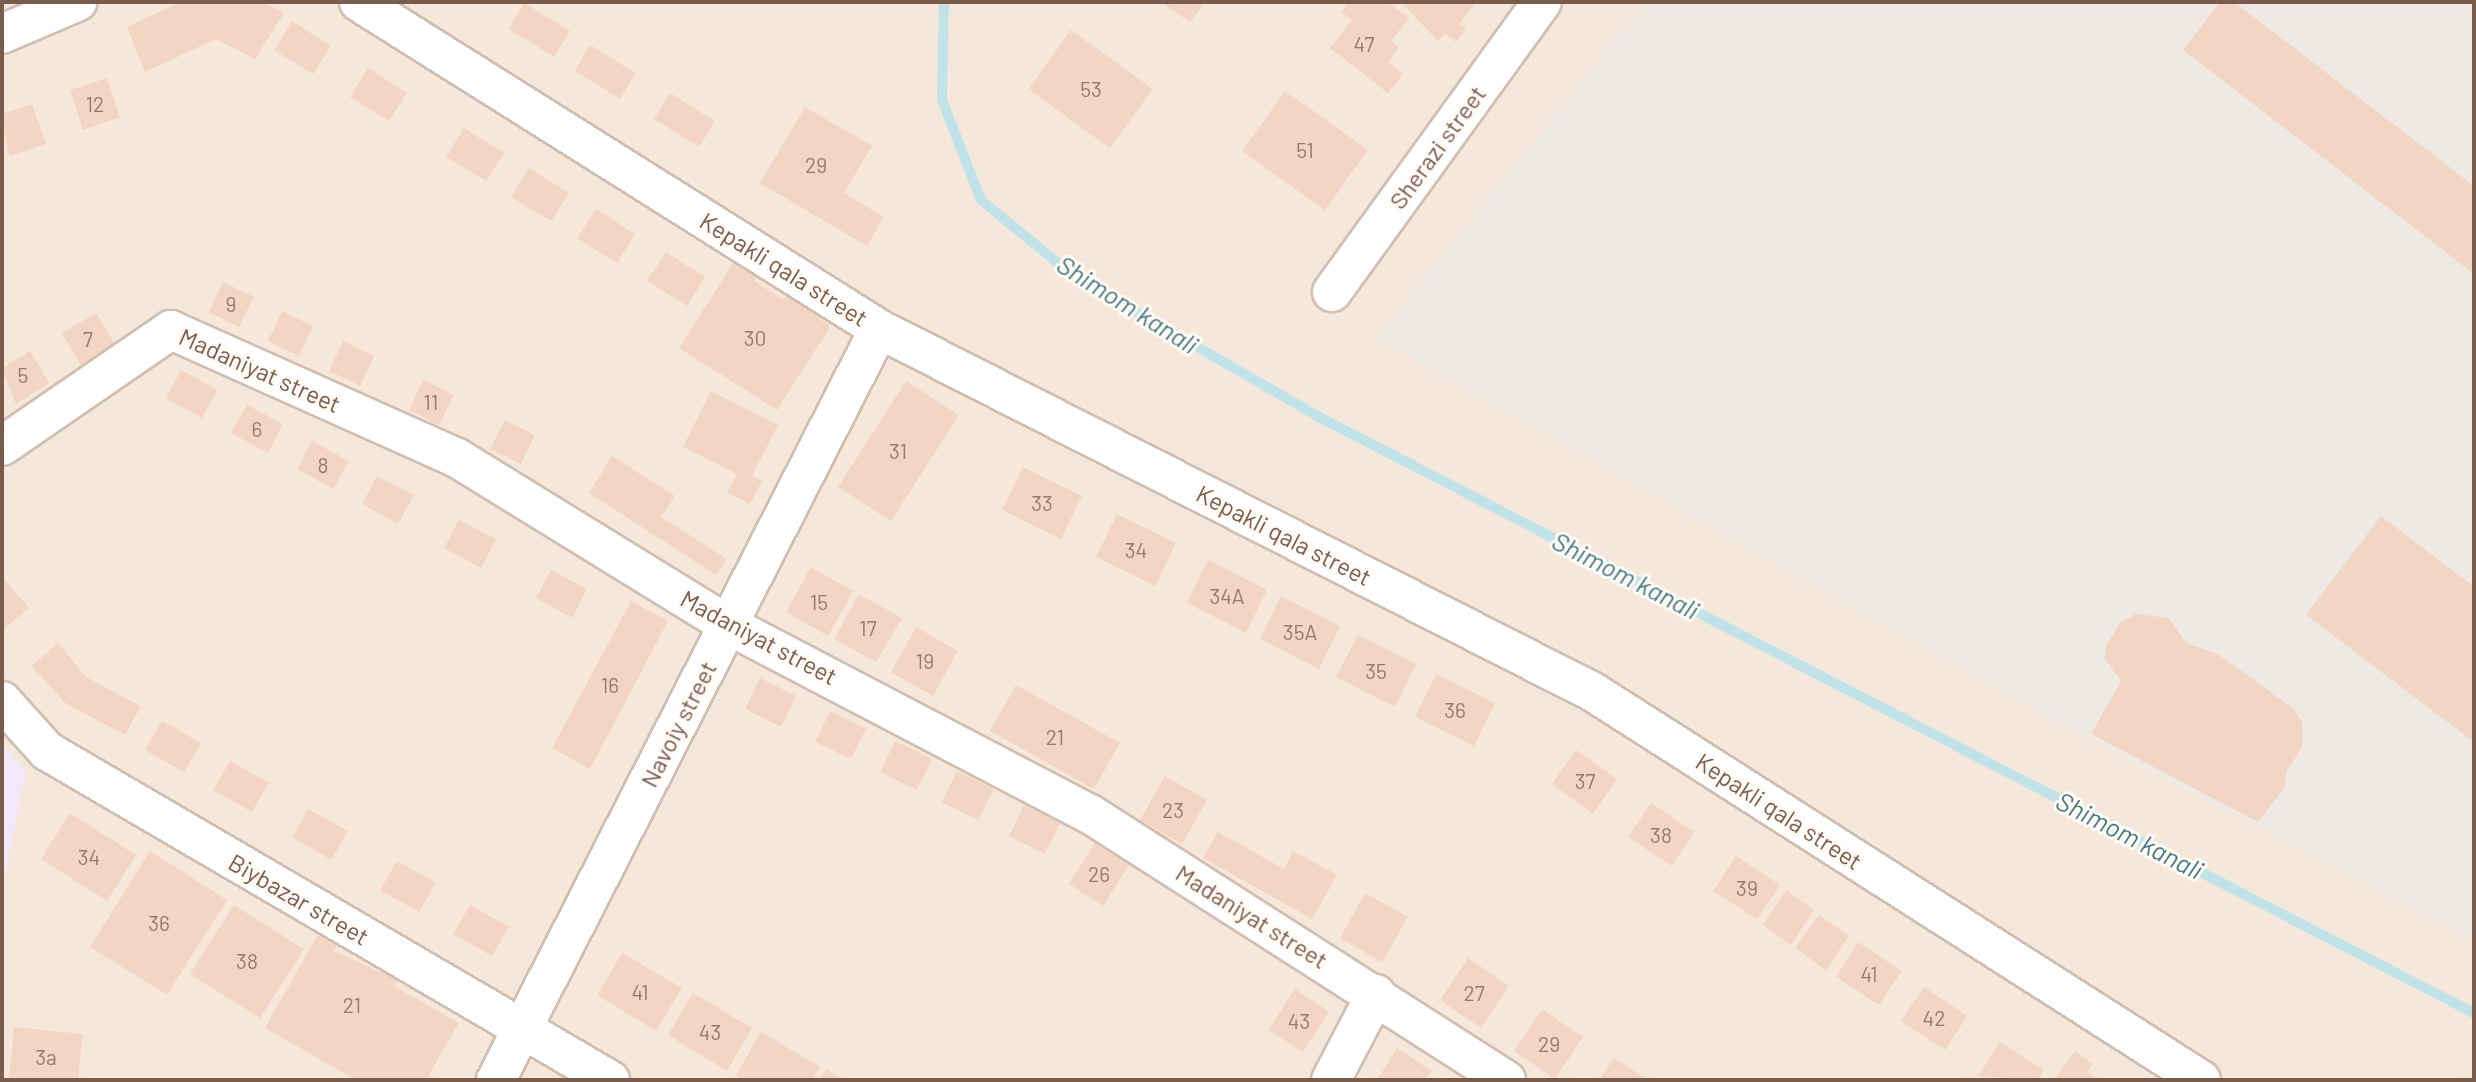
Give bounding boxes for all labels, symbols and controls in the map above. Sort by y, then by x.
house number: 47 [1354,31,1374,57]
house number: 53 [1080,76,1102,102]
street label: Sherazi street [1383,80,1491,214]
house number: 12 [86,91,104,117]
house number: 51 [1296,137,1314,163]
house number: 29 [805,152,827,178]
street label: Kepakli qala street [695,206,873,332]
water label: Shimom kanali [1052,248,1204,360]
house number: 9 [226,291,236,317]
street label: Madaniyat street [175,322,345,418]
house number: 30 [744,325,766,351]
house number: 7 [83,326,93,352]
house number: 5 [18,362,28,388]
house number: 11 [424,389,438,415]
house number: 6 [252,416,262,442]
house number: 31 [889,438,907,464]
house number: 8 [318,452,328,478]
street label: Kepakli qala street [1192,479,1376,591]
house number: 33 [1031,490,1053,516]
water label: Shimom kanali [1547,525,1705,625]
house number: 34 [1125,537,1147,563]
house number: 34A [1209,583,1245,609]
street label: Madaniyat street [676,584,842,690]
house number: 15 [810,589,828,615]
house number: 17 [859,615,877,641]
house number: 35A [1283,619,1317,645]
house number: 19 [916,648,934,674]
street label: Navoiy street [634,656,722,792]
house number: 35 [1365,658,1387,684]
house number: 16 [601,672,619,698]
house number: 36 [1444,697,1466,723]
house number: 21 [1046,724,1064,750]
street label: Kepakli qala street [1691,747,1867,875]
house number: 37 [1575,768,1595,794]
water label: Shimom kanali [2051,785,2209,885]
house number: 23 [1162,797,1184,823]
house number: 38 [1650,822,1672,848]
house number: 34 [78,844,100,870]
street label: Biybazar street [224,847,374,951]
street label: Madaniyat street [1171,858,1333,974]
house number: 26 [1088,861,1110,887]
house number: 39 [1736,875,1758,901]
house number: 36 [148,910,170,936]
house number: 38 [236,948,258,974]
house number: 41 [1861,961,1877,987]
house number: 41 [632,979,648,1005]
house number: 27 [1463,980,1485,1006]
house number: 21 [343,992,361,1018]
house number: 42 [1923,1005,1945,1031]
house number: 43 [1288,1008,1310,1034]
house number: 43 [699,1019,721,1045]
house number: 29 [1538,1031,1560,1057]
house number: 3a [35,1044,57,1070]

